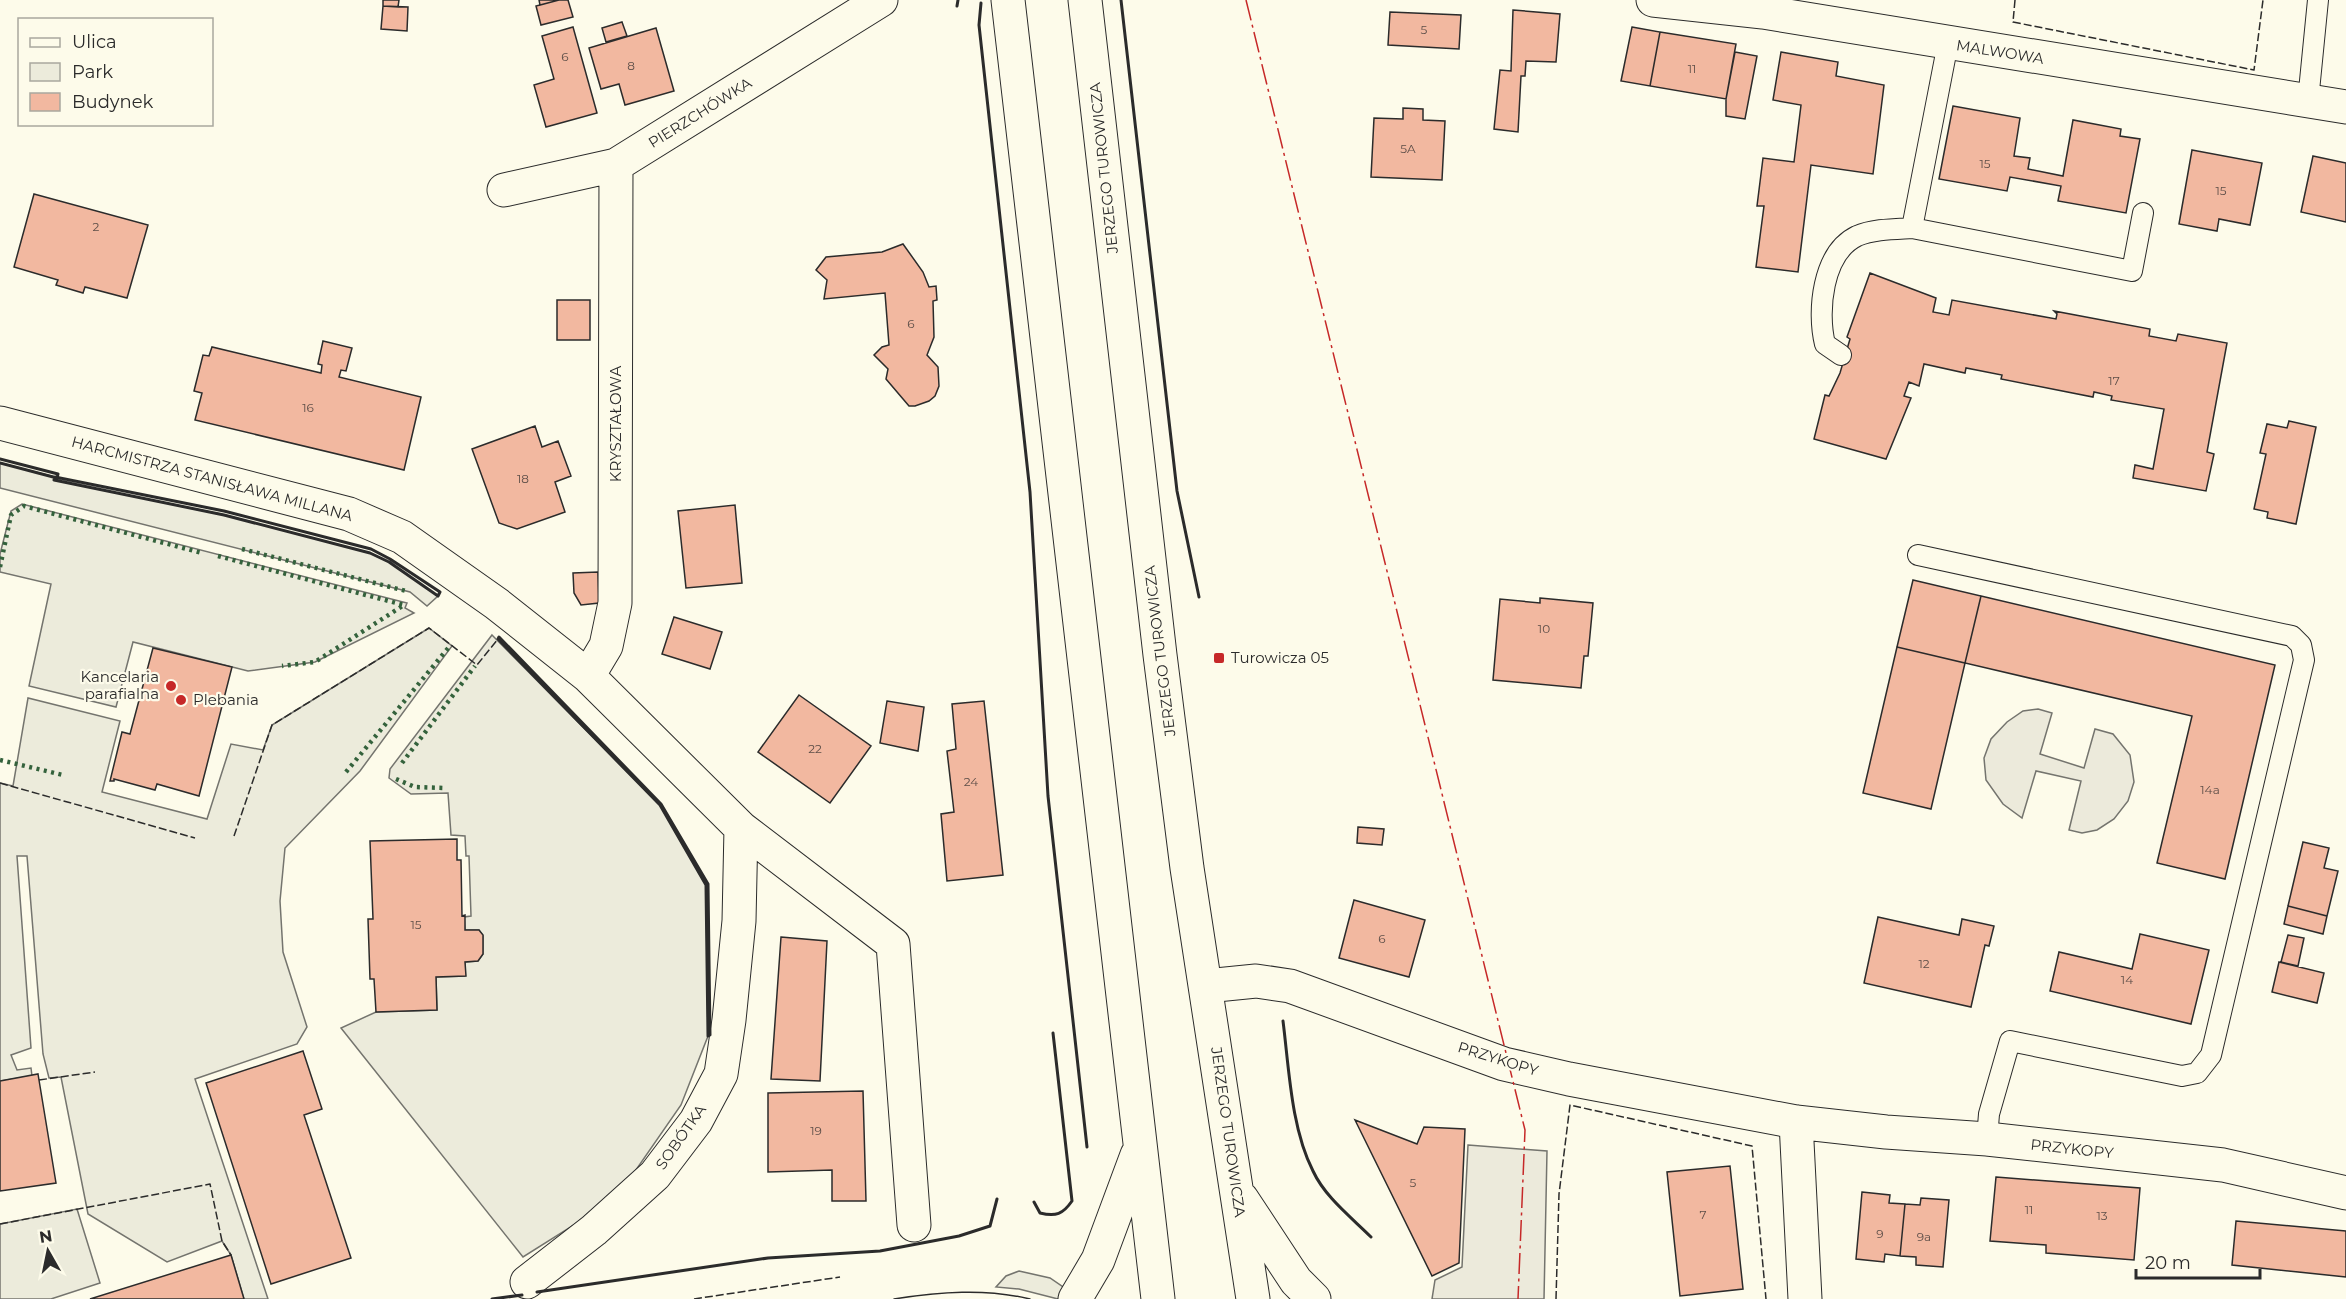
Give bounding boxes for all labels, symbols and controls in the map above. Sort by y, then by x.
legend [18,18,213,126]
house number: 5 [1421,22,1428,37]
text: Ulica [72,31,117,53]
street label: MALWOWA [1955,35,2046,68]
house number: 6 [561,49,569,64]
house number: 8 [627,58,635,73]
text: Park [72,61,113,83]
house number: 11 [1688,61,1696,76]
street label: PIERZCHÓWKA [645,73,755,152]
street label: JERZEGO TUROWICZA [1085,81,1122,255]
text: Budynek [72,91,154,113]
house number: 5A [1400,141,1416,156]
house number: 15 [1979,156,1991,171]
house number: 15 [2215,183,2227,198]
house number: 2 [93,219,100,234]
house number: 6 [907,316,915,331]
street label: KRYSZTAŁOWA [606,366,625,482]
house number: 17 [2108,373,2120,388]
house number: 16 [302,400,314,415]
street label: HARCMISTRZA STANISŁAWA MILLANA [69,432,355,525]
house number: 18 [517,471,529,486]
street label: JERZEGO TUROWICZA [1140,564,1180,738]
house number: 10 [1538,621,1550,636]
place label: Turowicza 05 [1231,648,1329,667]
marker: Turowicza 05 [1212,651,1226,665]
place label: Kancelaria parafialna [81,667,159,703]
marker: Kancelaria parafialna [164,679,178,693]
place label: Plebania [193,690,259,709]
marker: Plebania [174,693,188,707]
house number: 22 [808,741,822,756]
house number: 24 [964,774,978,789]
house number: 14a [2200,782,2220,797]
house number: 15 [410,917,422,932]
house number: 6 [1378,931,1386,946]
house number: 12 [1918,956,1930,971]
house number: 14 [2121,972,2133,987]
street label: PRZYKOPY [1456,1037,1541,1080]
street label: JERZEGO TUROWICZA [1207,1045,1250,1219]
street label: SOBÓTKA [651,1100,710,1173]
house number: 19 [810,1123,822,1138]
street label: PRZYKOPY [2030,1135,2115,1162]
house number: 5 [1410,1175,1417,1190]
house number: 11 [2025,1202,2033,1217]
house number: 7 [1699,1207,1707,1222]
house number: 13 [2096,1208,2108,1223]
north arrow [18,1221,78,1281]
text: N [38,1226,54,1247]
house number: 9 [1876,1226,1884,1241]
house number: 9a [1917,1229,1931,1244]
scale bar [2136,1242,2260,1280]
text: 20 m [2145,1252,2191,1274]

